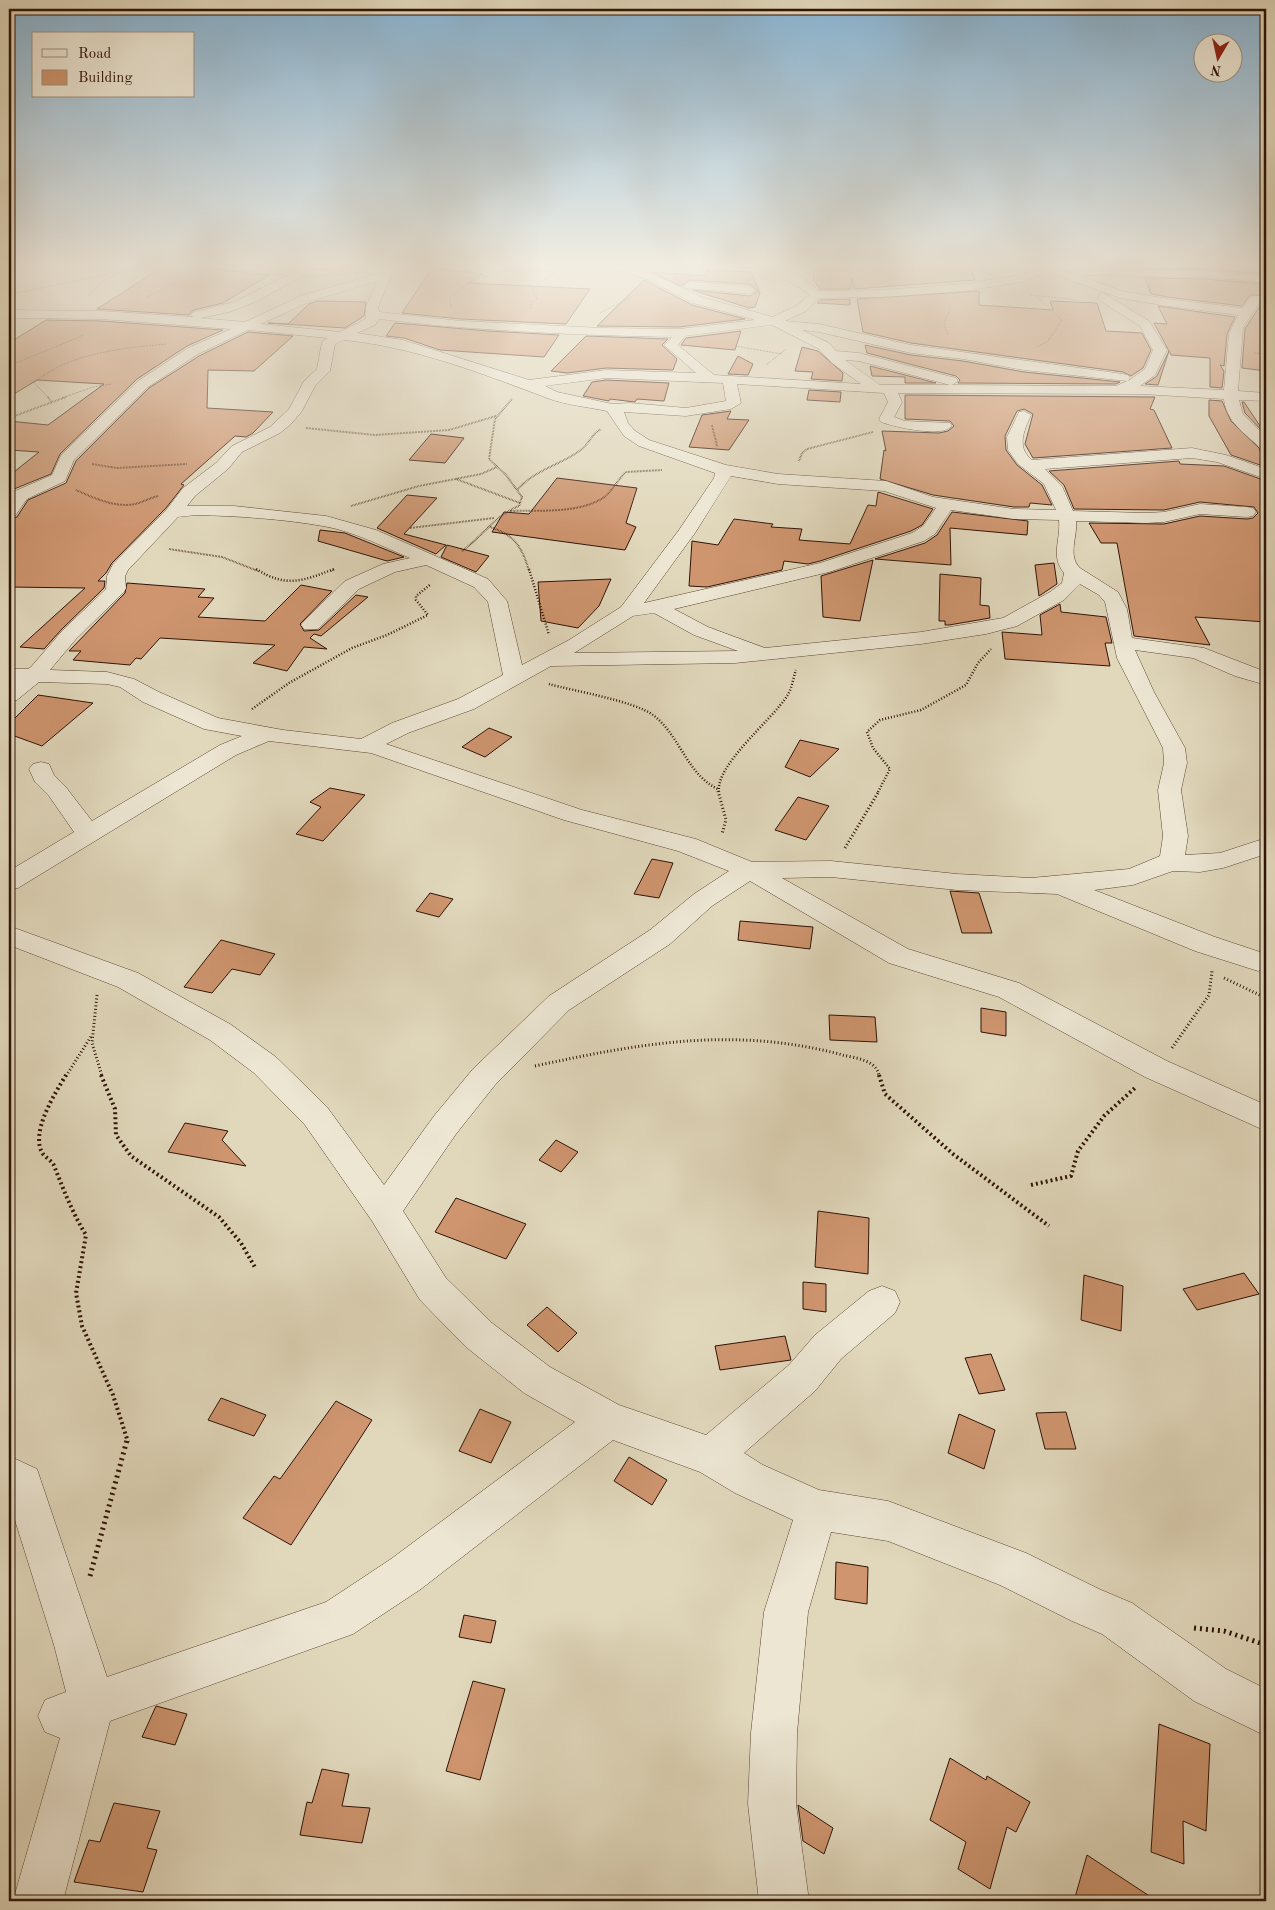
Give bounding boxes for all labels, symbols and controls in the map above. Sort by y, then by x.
legend [32,32,195,98]
north arrow [1192,32,1242,82]
text: Road [78,47,112,62]
text: N [1209,62,1223,78]
text: Building [78,71,133,86]

